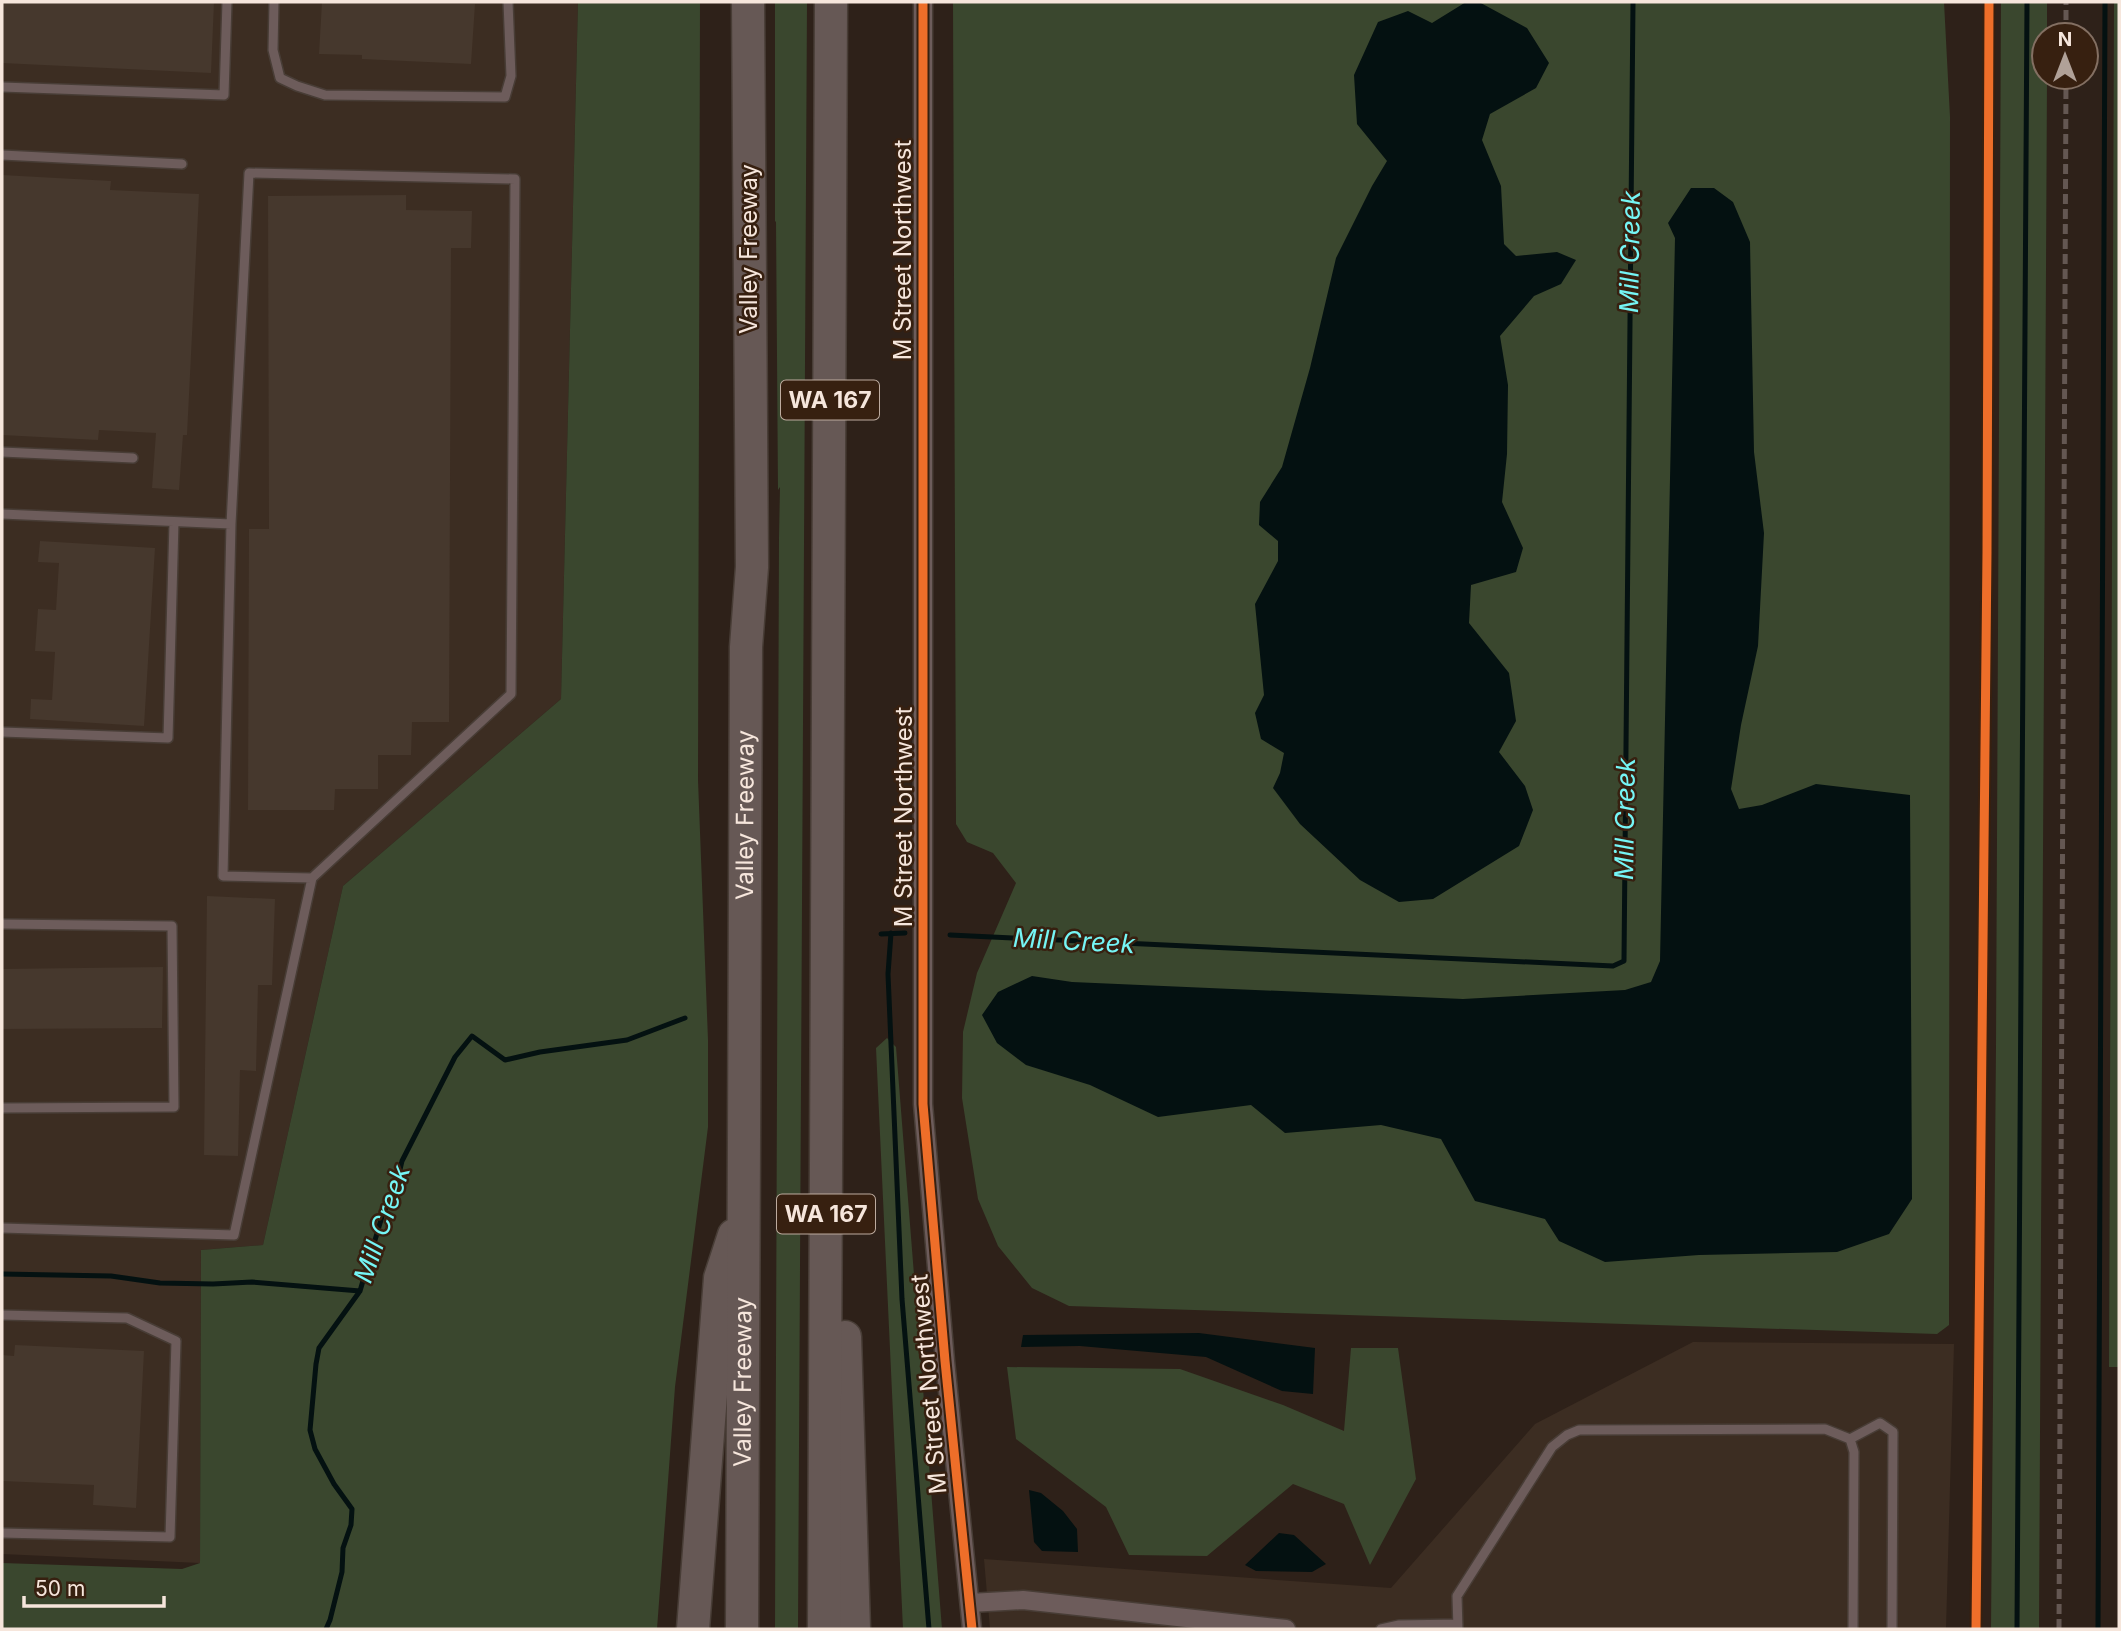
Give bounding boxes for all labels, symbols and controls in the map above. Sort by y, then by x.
north arrow [2030,21,2100,91]
text: N [2058,28,2072,51]
street label: M Street Northwest [888,140,917,360]
street label: Valley Freeway [734,164,763,334]
water label: Mill Creek [1613,190,1646,313]
road number: WA 167 [781,380,879,420]
street label: M Street Northwest [889,707,918,927]
street label: Valley Freeway [730,730,760,900]
water label: Mill Creek [1608,757,1641,880]
water label: Mill Creek [1012,922,1137,959]
water label: Mill Creek [347,1160,416,1287]
road number: WA 167 [777,1194,875,1233]
street label: M Street Northwest [904,1273,953,1495]
street label: Valley Freeway [728,1297,757,1467]
scale bar [24,1564,164,1608]
text: 50 m [35,1576,85,1601]

